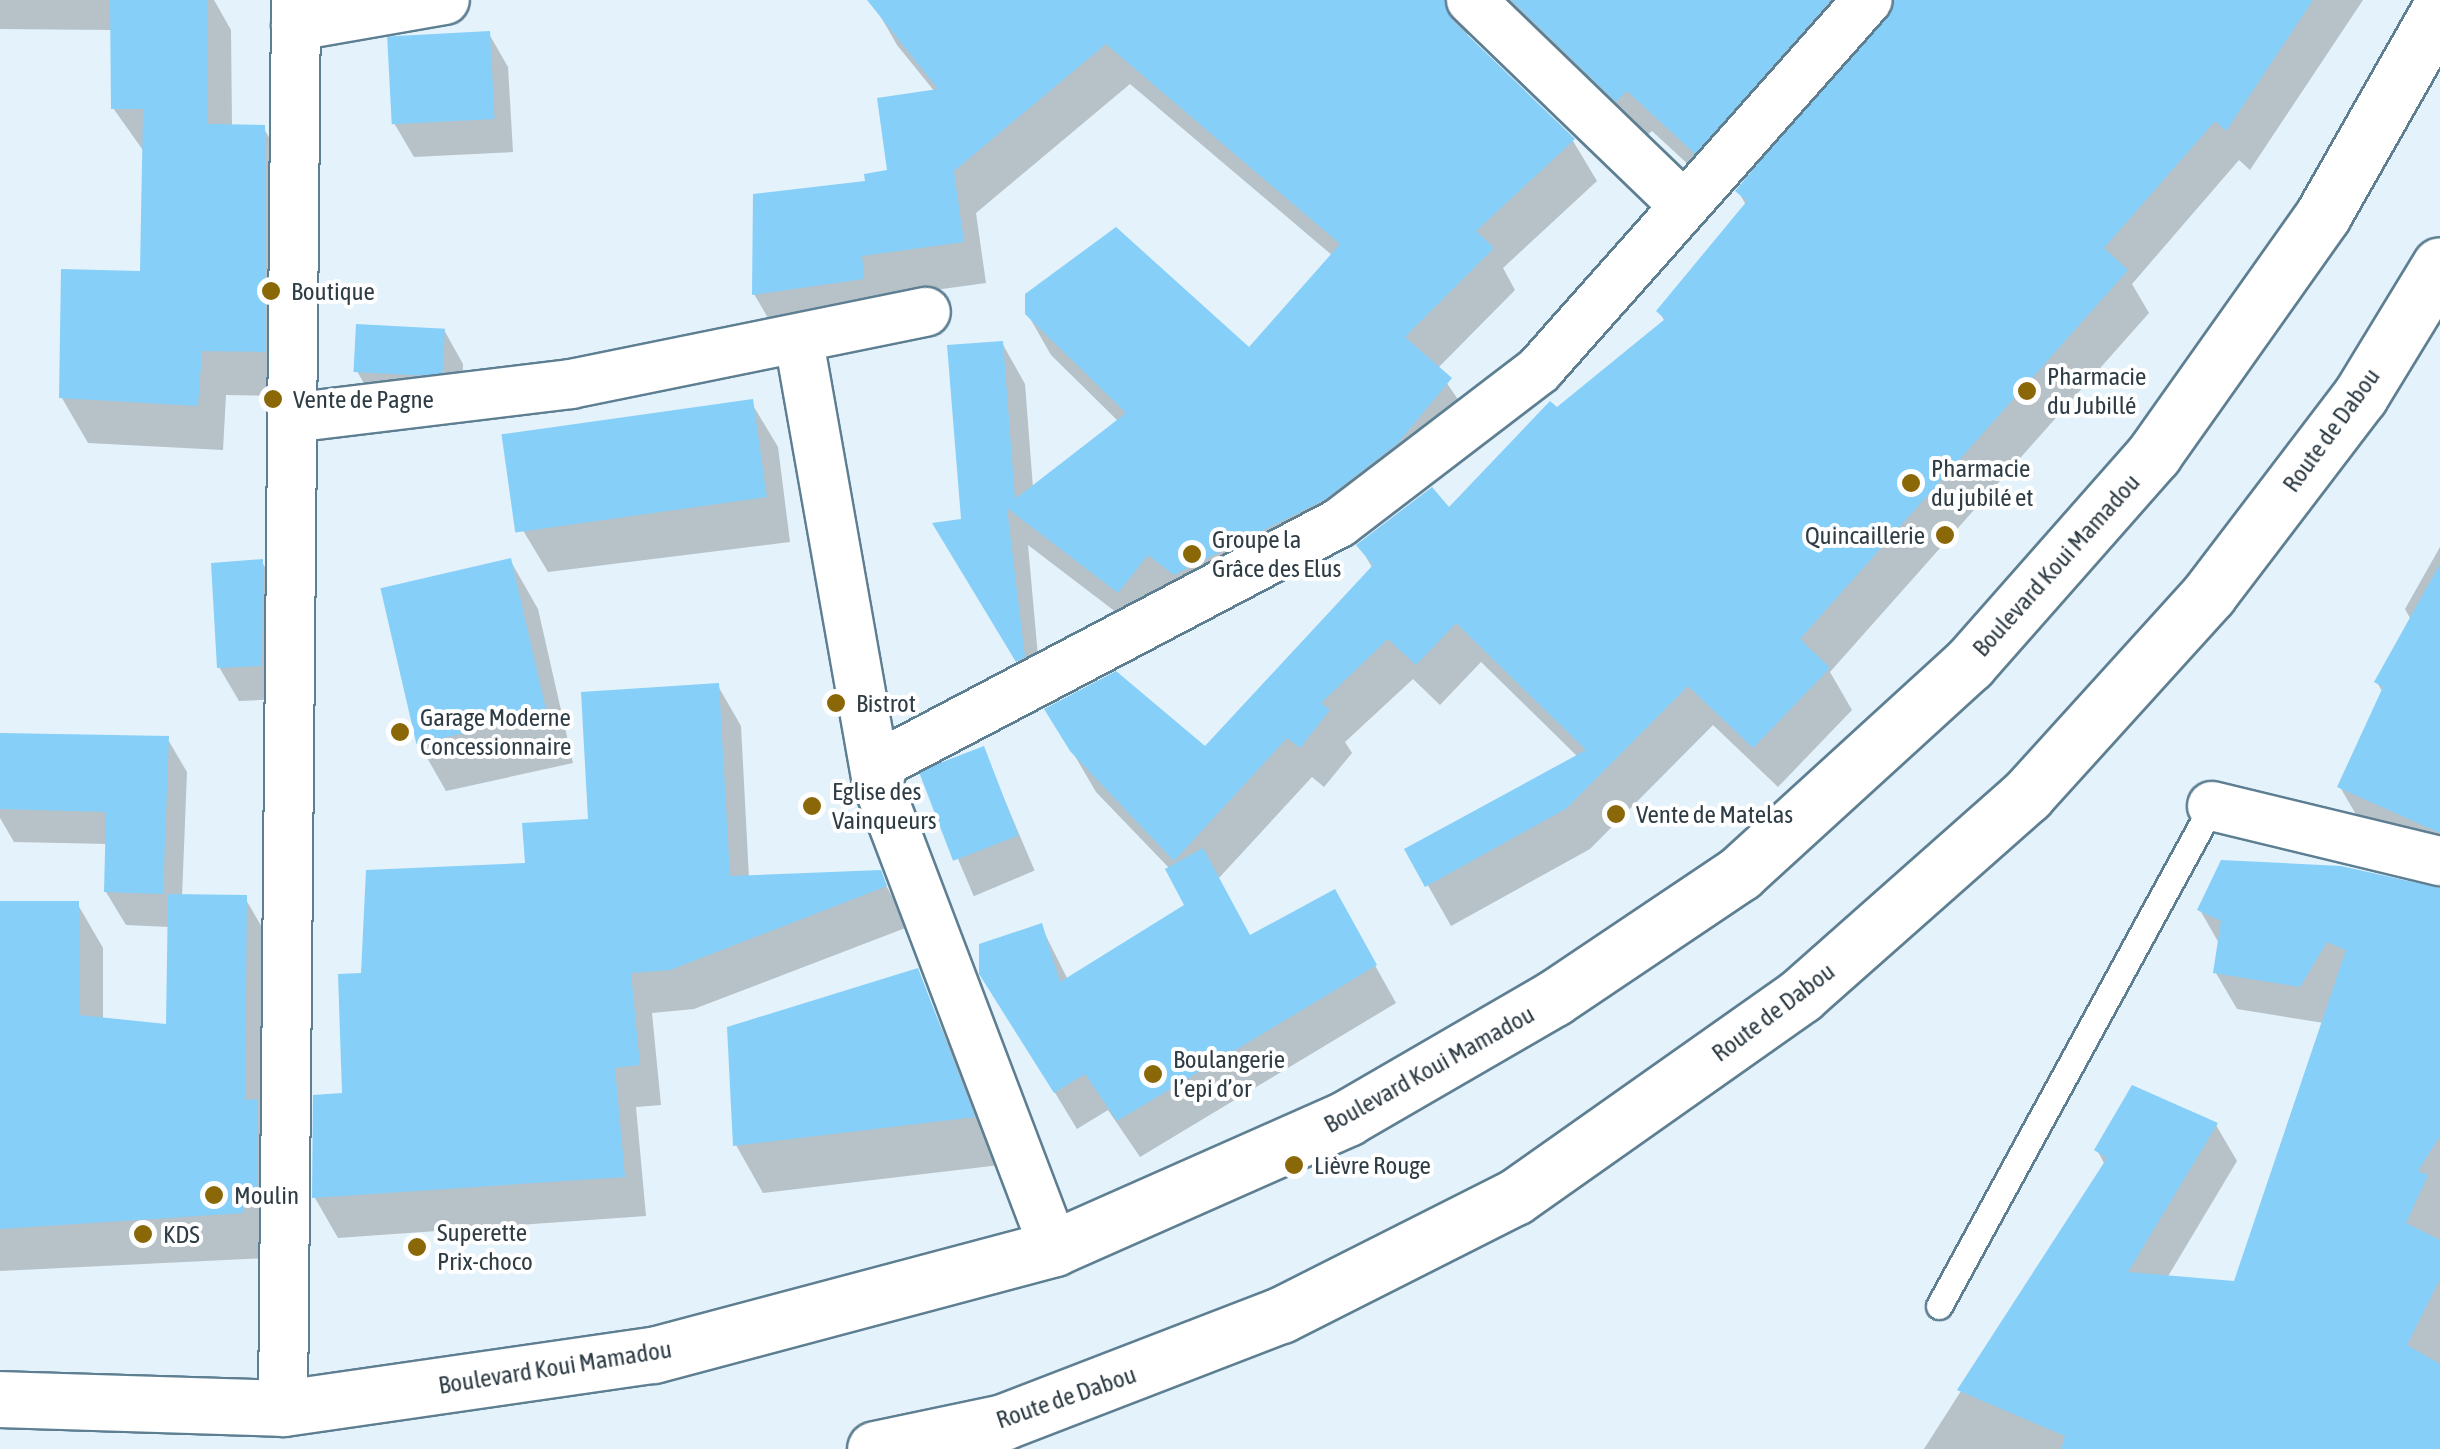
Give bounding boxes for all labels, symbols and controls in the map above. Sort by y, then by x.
place label: Boutique [291,276,375,306]
marker: Boutique [260,280,282,302]
place label: Pharmacie du Jubillé [2047,362,2146,421]
street label: Route de Dabou [2276,362,2386,498]
marker: Pharmacie du Jubillé [2016,380,2038,402]
place label: Vente de Pagne [293,384,434,414]
marker: Vente de Pagne [262,388,284,410]
place label: Pharmacie du jubilé et [1931,454,2033,513]
street label: Boulevard Koui Mamadou [1966,467,2146,663]
marker: Pharmacie du jubilé et [1900,472,1922,494]
place label: Quincaillerie [1805,520,1925,550]
marker: Quincaillerie [1934,524,1956,546]
place label: Groupe la Grâce des Elus [1212,525,1341,584]
marker: Groupe la Grâce des Elus [1181,543,1203,565]
place label: Bistrot [856,688,916,718]
marker: Bistrot [825,692,847,714]
place label: Garage Moderne Concessionnaire [420,703,571,762]
marker: Garage Moderne Concessionnaire [389,721,411,743]
place label: Eglise des Vainqueurs [832,777,937,836]
marker: Eglise des Vainqueurs [801,795,823,817]
place label: Vente de Matelas [1636,799,1793,829]
marker: Vente de Matelas [1605,803,1627,825]
street label: Route de Dabou [1706,956,1840,1068]
street label: Boulevard Koui Mamadou [1319,999,1539,1139]
place label: Boulangerie l’epi d’or [1173,1045,1285,1104]
marker: Boulangerie l’epi d’or [1142,1063,1164,1085]
place label: Lièvre Rouge [1314,1150,1431,1180]
marker: Lièvre Rouge [1283,1154,1305,1176]
place label: Moulin [234,1180,299,1210]
marker: Moulin [203,1184,225,1206]
place label: Superette Prix-choco [437,1218,533,1277]
place label: KDS [163,1219,200,1249]
marker: KDS [132,1223,154,1245]
marker: Superette Prix-choco [406,1236,428,1258]
street label: Boulevard Koui Mamadou [436,1334,674,1400]
street label: Route de Dabou [992,1359,1140,1435]

